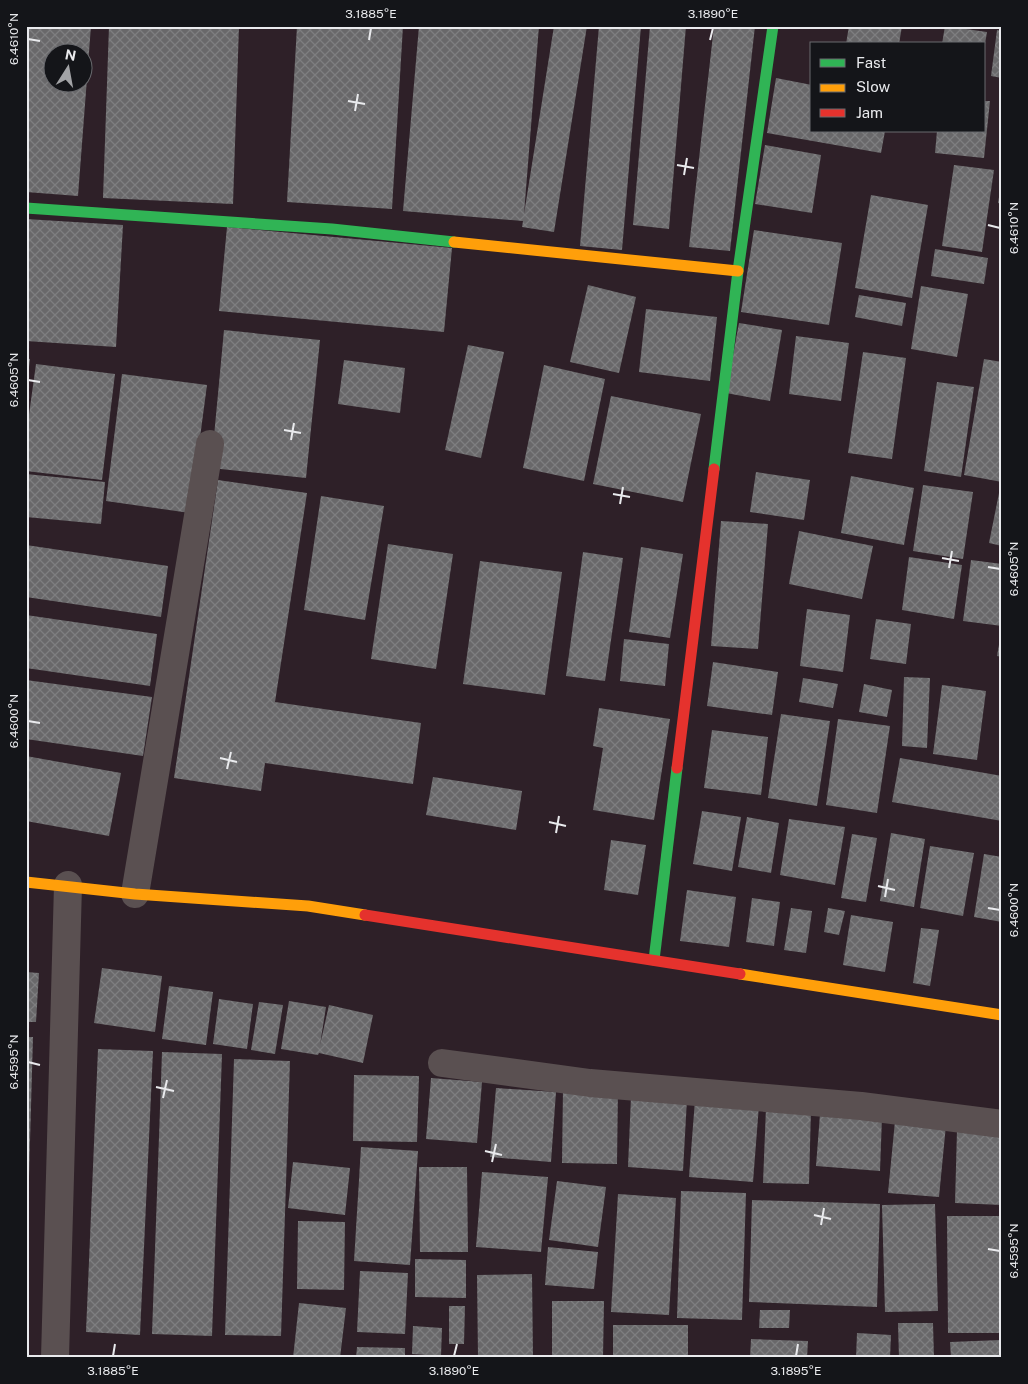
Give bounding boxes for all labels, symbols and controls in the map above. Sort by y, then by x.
text: 3.1885°E [345,7,397,21]
text: 3.1890°E [688,7,738,21]
text: 6.4610°N [7,13,21,65]
north arrow [42,42,92,92]
legend [810,42,986,132]
text: N [64,46,77,64]
text: Fast [856,54,886,71]
text: Slow [856,78,891,95]
text: Jam [856,104,883,121]
text: 6.4610°N [1007,202,1021,254]
text: 6.4605°N [7,353,21,407]
text: 6.4605°N [1007,542,1021,596]
text: 6.4600°N [7,694,21,748]
text: 6.4600°N [1007,883,1021,937]
text: 6.4595°N [7,1034,21,1090]
text: 6.4595°N [1007,1223,1021,1279]
text: 3.1885°E [87,1364,139,1378]
text: 3.1890°E [429,1364,479,1378]
text: 3.1895°E [770,1364,822,1378]

